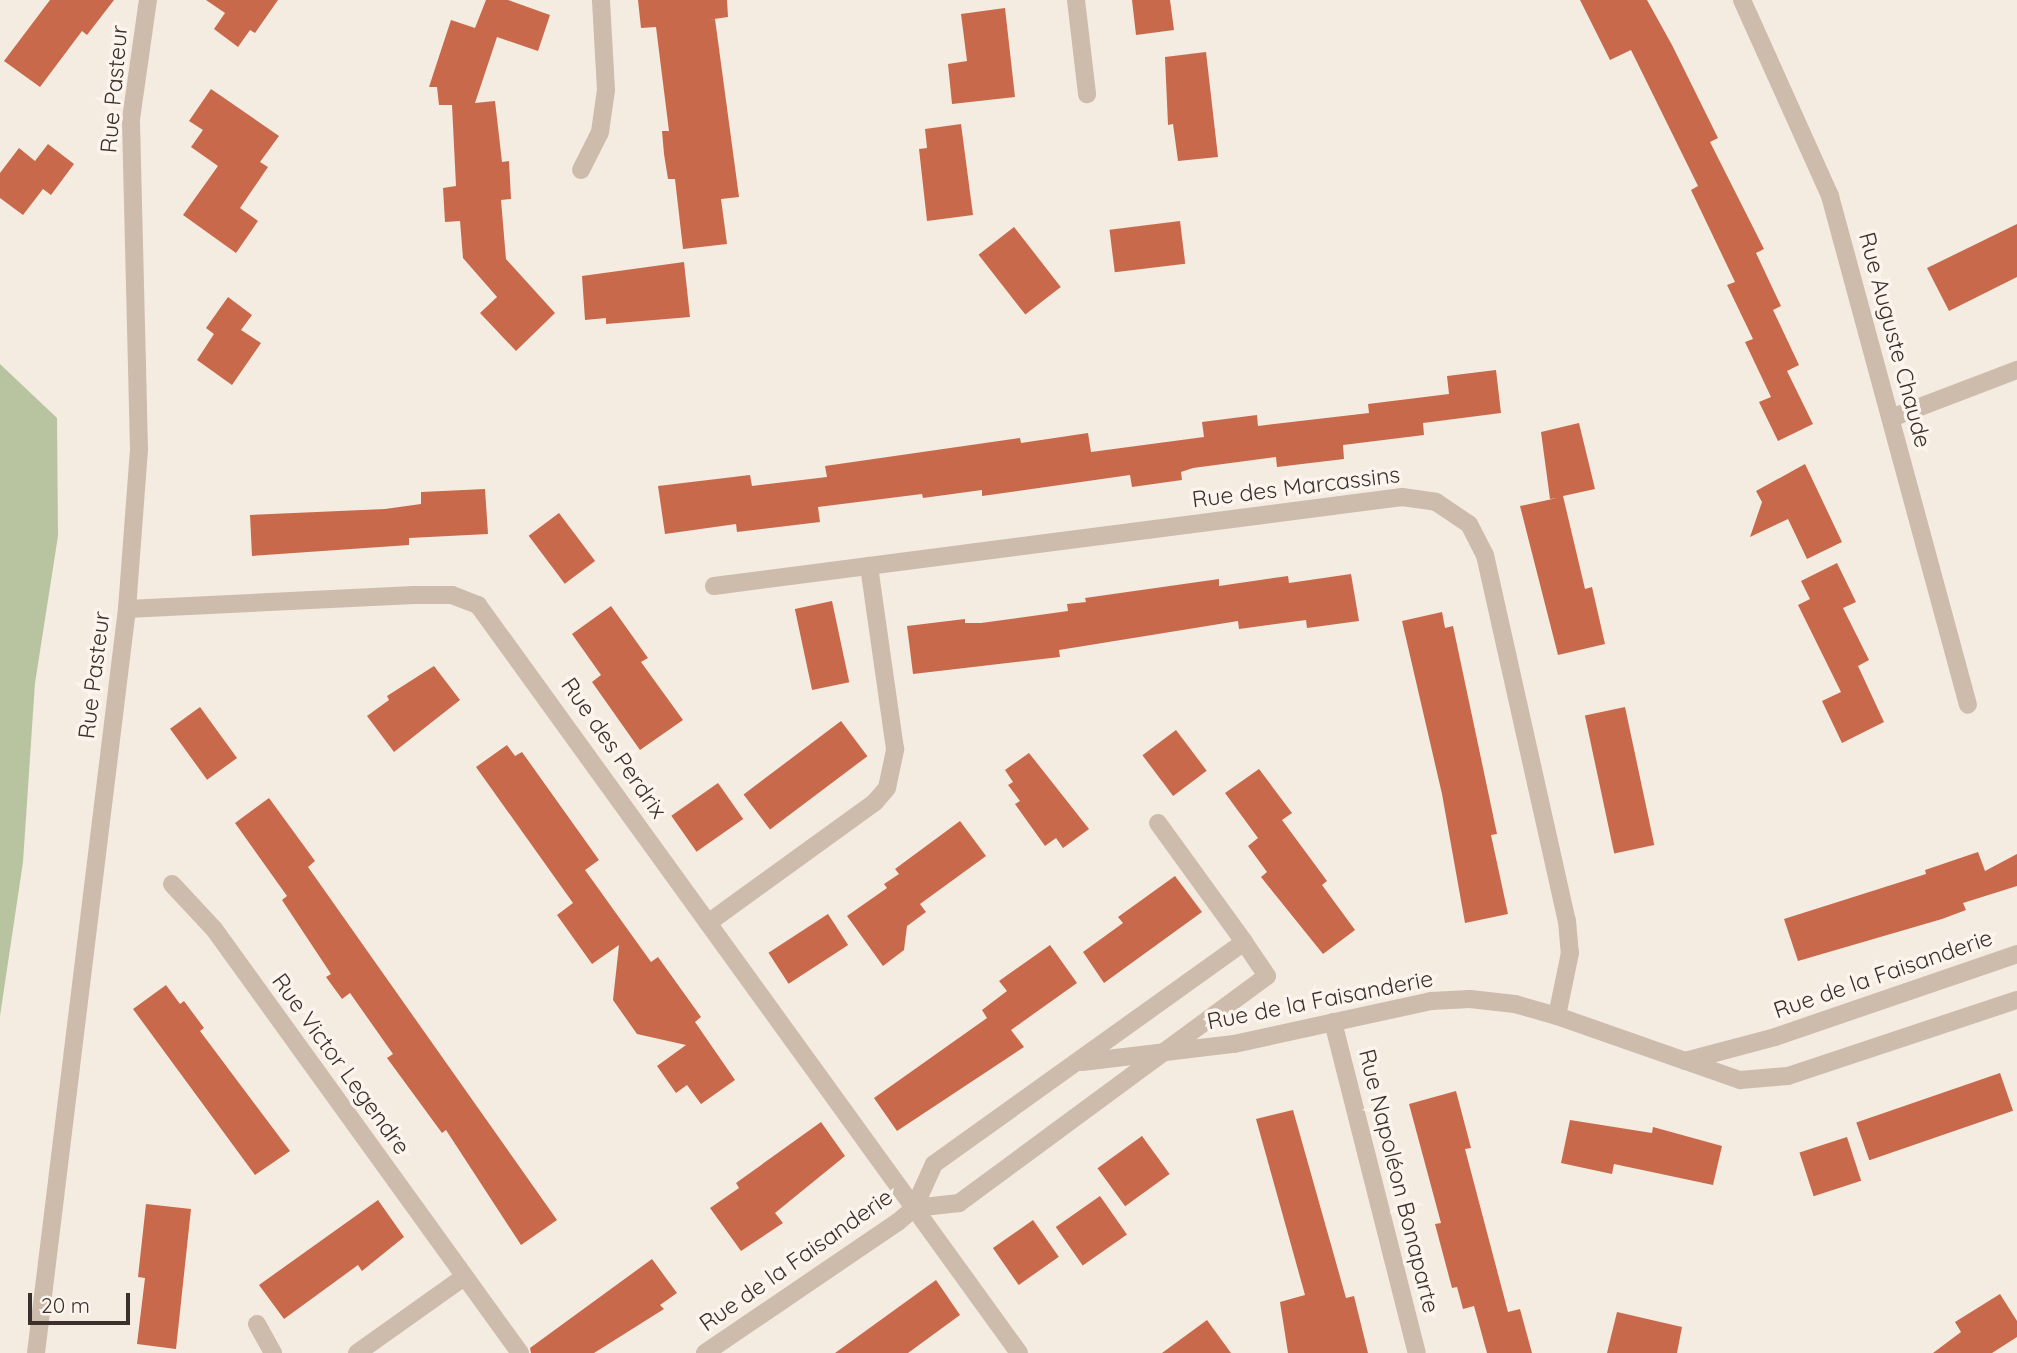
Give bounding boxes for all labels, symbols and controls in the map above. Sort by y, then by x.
street label: Rue Pasteur [95,24,133,154]
street label: Rue Auguste Chaude [1853,229,1937,451]
street label: Rue des Marcassins [1190,461,1402,513]
street label: Rue Pasteur [72,610,116,740]
street label: Rue des Perdrix [555,672,673,824]
street label: Rue de la Faisanderie [1770,924,1996,1024]
street label: Rue de la Faisanderie [1205,965,1435,1035]
street label: Rue Victor Legendre [266,968,416,1160]
street label: Rue Napoléon Bonaparte [1353,1046,1445,1316]
street label: Rue de la Faisanderie [694,1183,898,1337]
scale bar [32,1280,133,1324]
text: 20 m [41,1292,90,1318]

